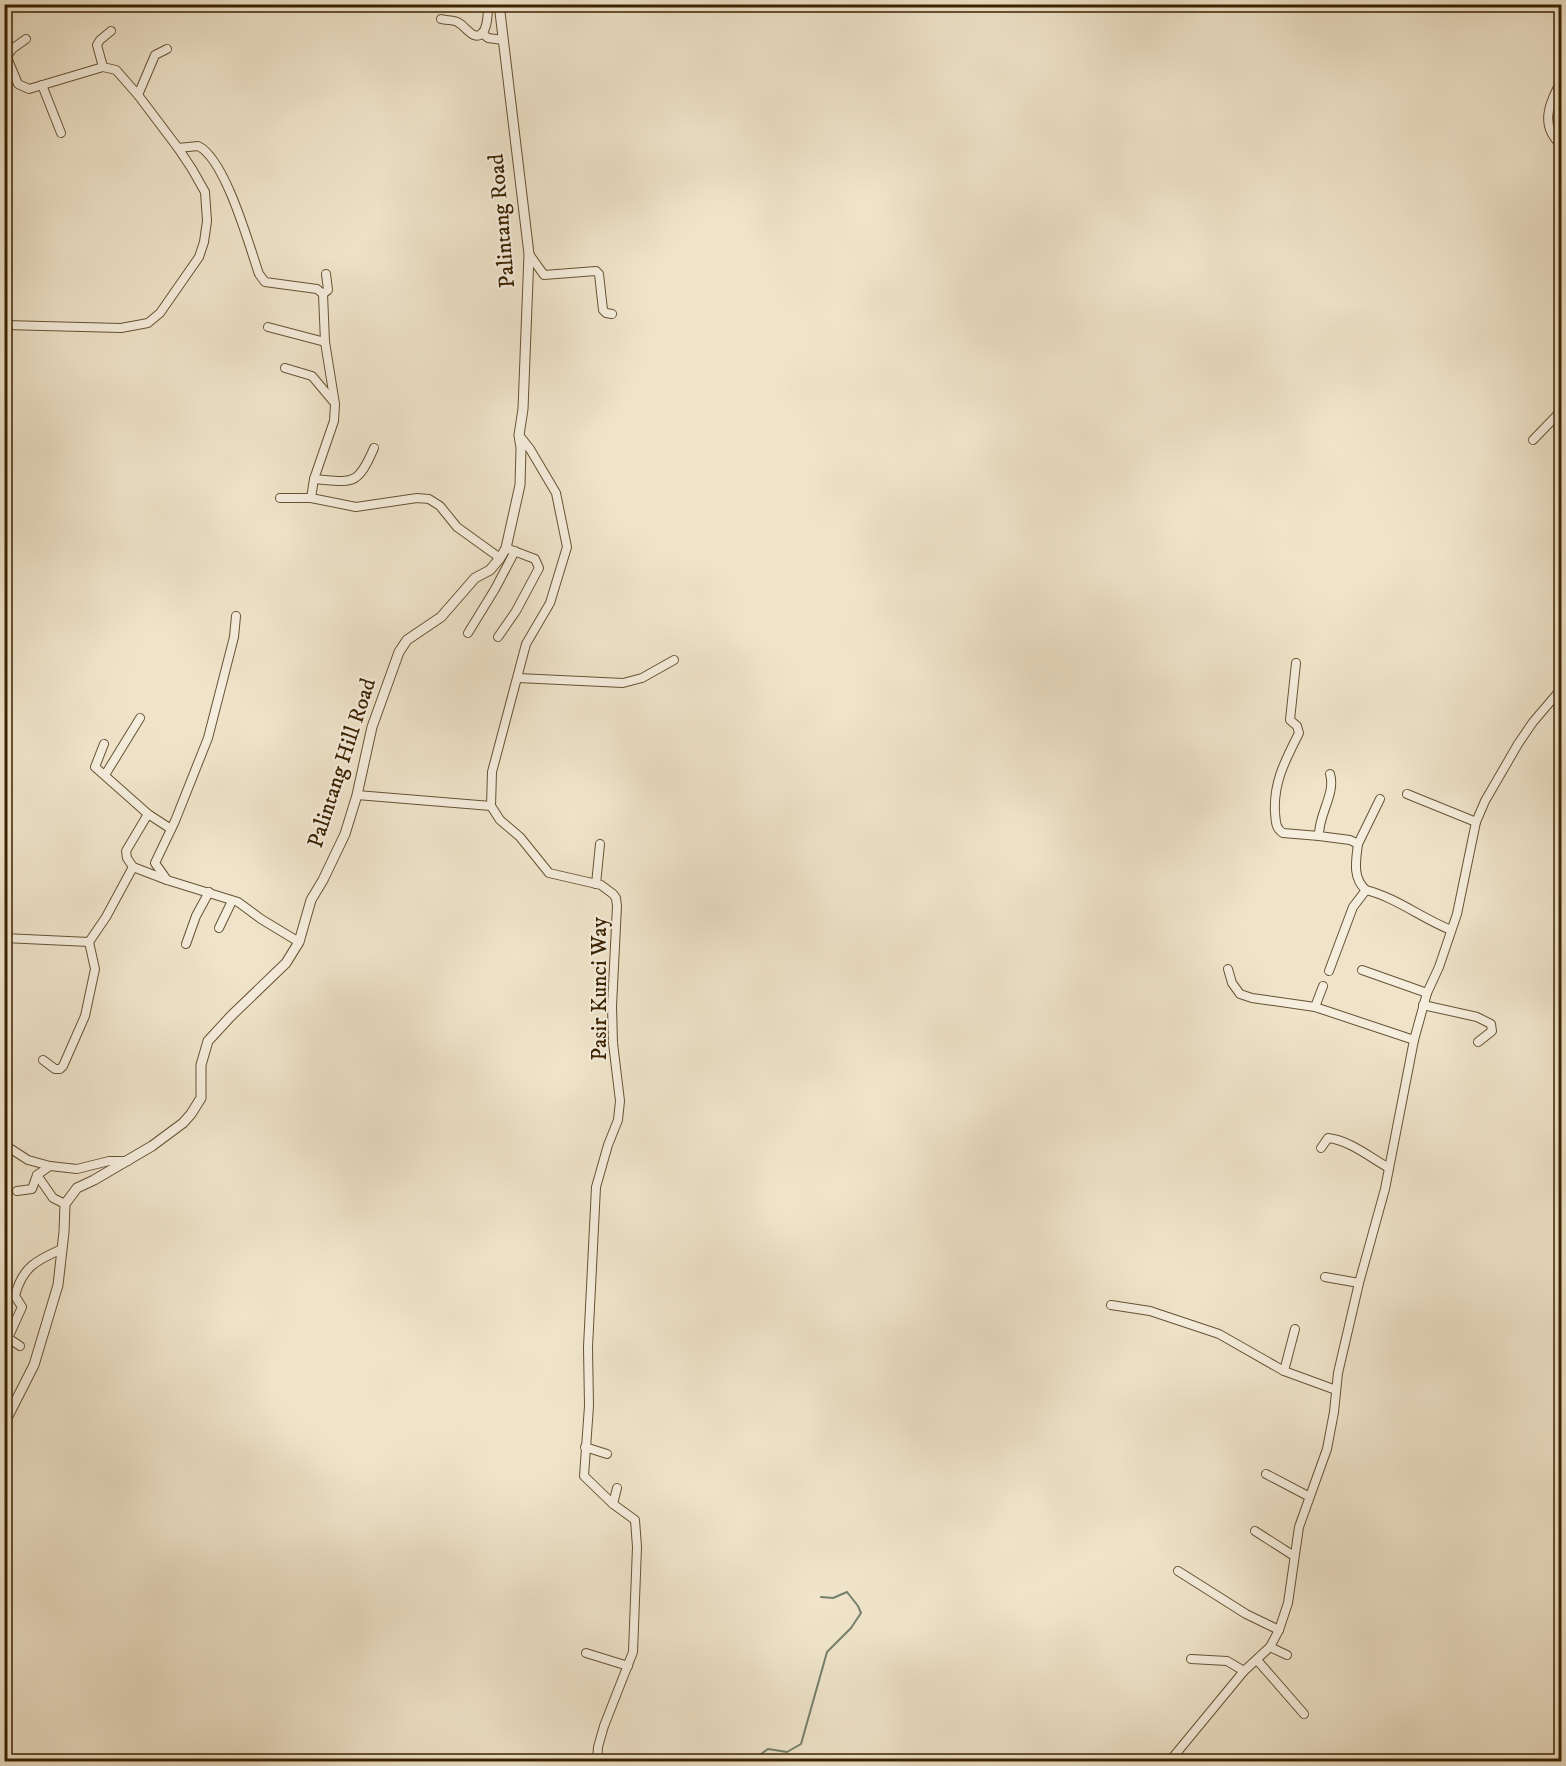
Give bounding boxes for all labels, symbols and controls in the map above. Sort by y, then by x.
street label: Palintang Road [483,153,521,289]
street label: Palintang Hill Road [302,675,382,851]
street label: Pasir Kunci Way [586,917,613,1061]

